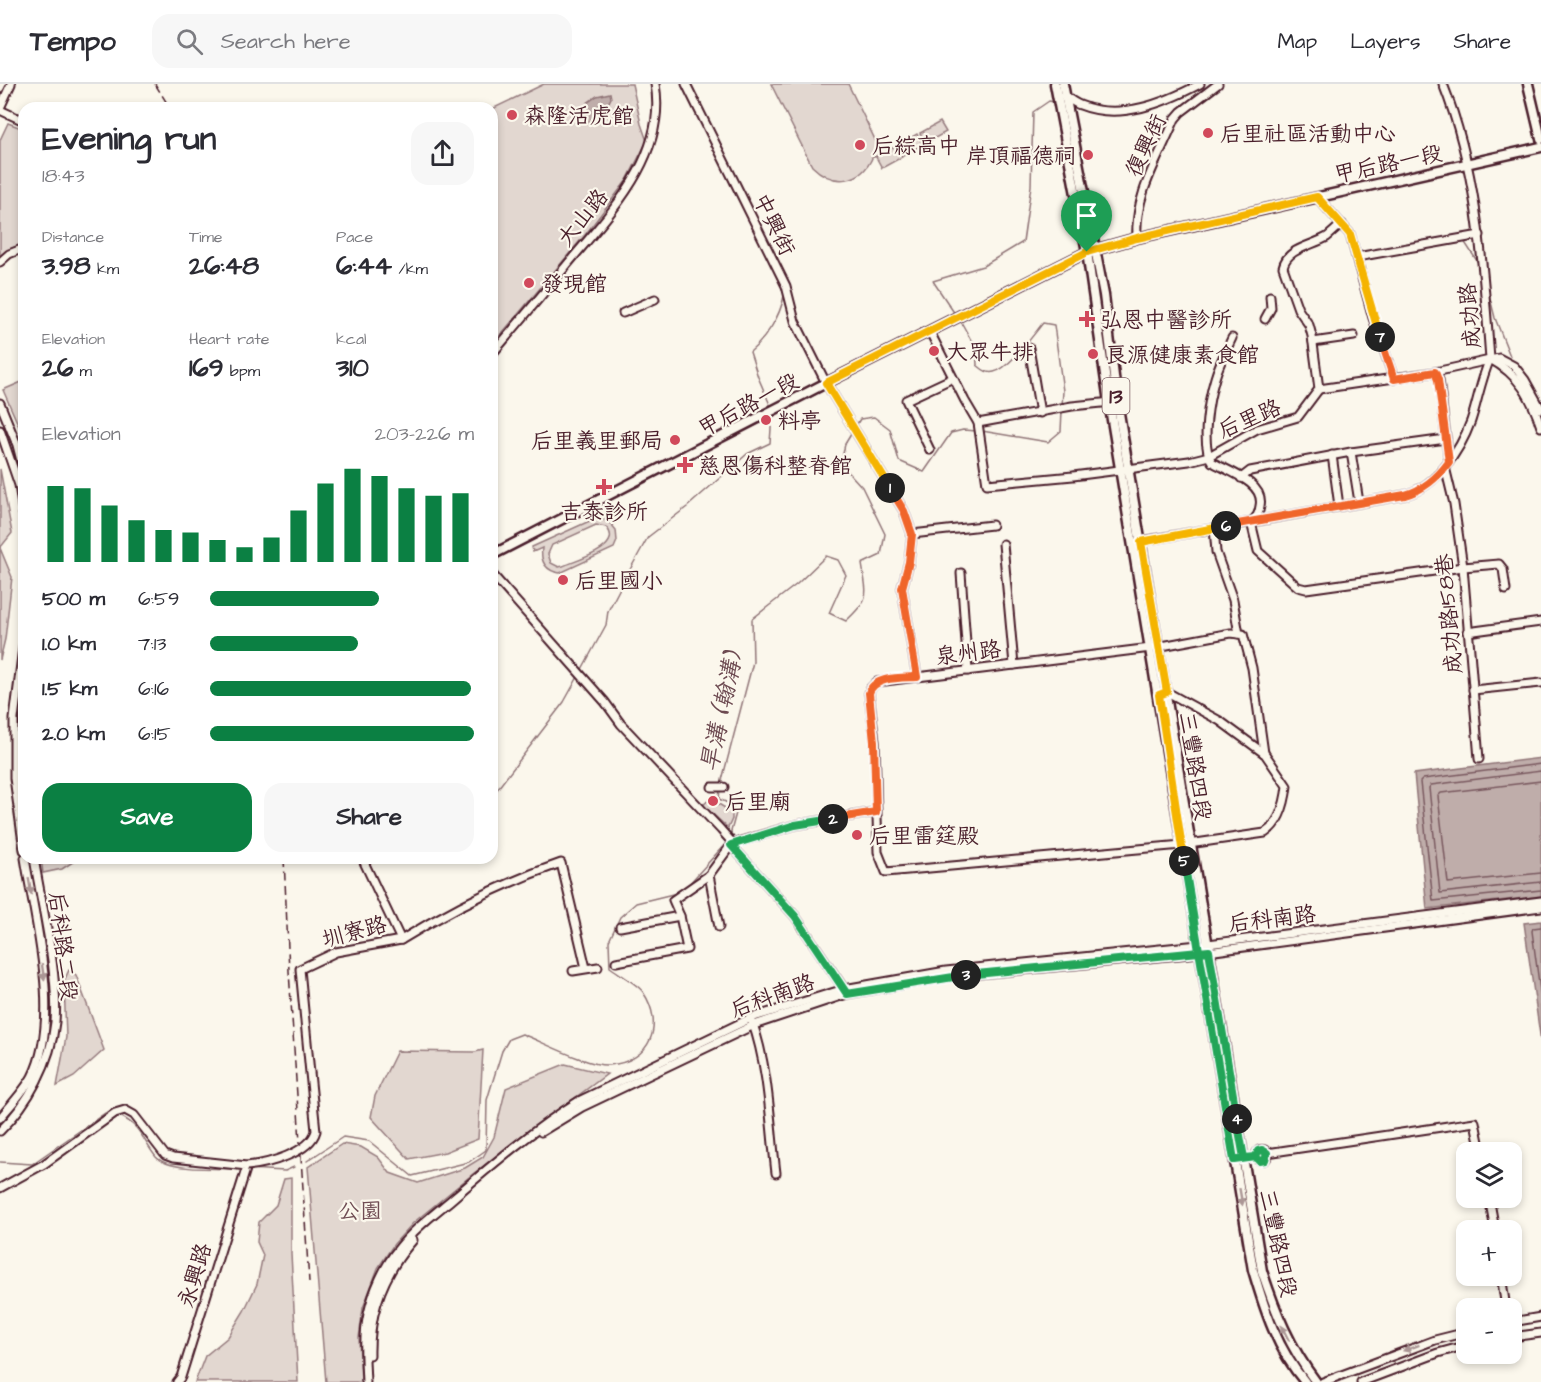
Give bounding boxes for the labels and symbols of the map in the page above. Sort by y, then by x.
place label: 森隆活虎館 [524,101,634,132]
marker: 森隆活虎館 [505,108,519,122]
street label: 復興街 [1118,109,1174,182]
place label: 后里社區活動中心 [1220,119,1396,150]
marker: 后里社區活動中心 [1201,126,1215,140]
place label: 后綜高中 [872,131,960,162]
marker: 后綜高中 [853,138,867,152]
street label: 甲后路一段 [1331,138,1445,191]
place label: 岸頂福德祠 [966,141,1076,172]
marker: 岸頂福德祠 [1081,148,1095,162]
street label: 大山路 [550,183,616,253]
street label: 中興街 [745,188,802,261]
pin [1061,190,1112,252]
place label: 發現館 [541,269,607,300]
marker: 發現館 [522,276,536,290]
street label: 成功路 [1452,282,1489,350]
place label: 弘恩中醫診所 [1100,305,1232,336]
marker: 弘恩中醫診所 [1078,310,1096,328]
pin: 7 [1365,322,1395,352]
place label: 大眾牛排 [946,337,1034,368]
place label: 良源健康素食館 [1105,340,1259,371]
marker: 大眾牛排 [927,344,941,358]
marker: 良源健康素食館 [1086,347,1100,361]
street label: 甲后路一段 [693,366,805,445]
road number: 13 [1102,378,1130,414]
street label: 后里路 [1213,392,1286,447]
place label: 料亭 [778,406,822,437]
marker: 料亭 [759,413,773,427]
place label: 后里義里郵局 [531,426,663,457]
marker: 后里義里郵局 [668,433,682,447]
place label: 慈恩傷科整脊館 [698,451,852,482]
marker: 慈恩傷科整脊館 [676,456,694,474]
pin: 1 [875,473,905,503]
marker: 吉泰診所 [595,478,613,496]
place label: 吉泰診所 [560,497,648,528]
pin: 6 [1211,511,1241,541]
street label: 成功路158巷 [1429,552,1470,675]
place label: 后里國小 [575,566,663,597]
marker: 后里國小 [556,573,570,587]
street label: 泉州路 [934,634,1003,673]
water label: 旱溝 (翰溝) [693,647,752,775]
street label: 三豐路四段 [1171,709,1218,823]
place label: 后里廟 [725,787,791,818]
marker: 后里廟 [706,794,720,808]
pin: 2 [818,804,848,834]
place label: 后里雷筳殿 [869,821,979,852]
marker: 后里雷筳殿 [850,828,864,842]
pin: 5 [1169,846,1199,876]
one-way arrow [25,877,34,896]
street label: 后科路二段 [40,890,85,1003]
street label: 后科南路 [1227,899,1318,940]
street label: 圳寮路 [318,909,390,956]
pin: 3 [951,960,981,990]
one-way arrow [38,962,48,981]
street label: 后科南路 [726,967,819,1026]
pin: 4 [1222,1104,1252,1134]
street label: 三豐路四段 [1251,1186,1304,1300]
one-way arrow [1236,1187,1245,1206]
park label: 公園 [338,1196,382,1227]
street label: 永興路 [171,1239,220,1312]
one-way arrow [1280,1324,1290,1341]
one-way arrow [1402,1344,1420,1354]

